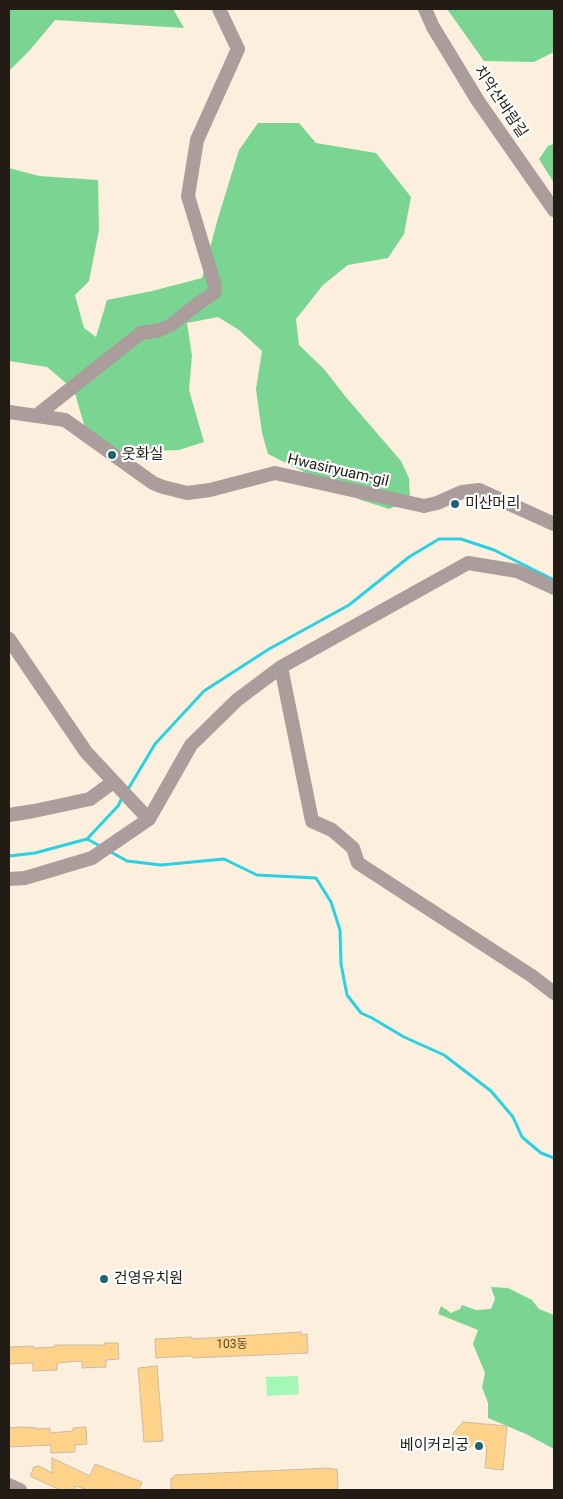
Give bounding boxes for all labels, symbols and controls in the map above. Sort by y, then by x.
street label: 치악산바람길 [469,63,531,141]
place label: 웃화실 [122,446,163,464]
marker: 웃화실 [106,449,118,461]
street label: Hwasiryuam-gil [286,451,390,491]
place label: 미산머리 [465,495,520,513]
marker: 미산머리 [449,498,461,510]
place label: 건영유치원 [114,1270,183,1288]
marker: 건영유치원 [98,1273,110,1285]
house number: 103동 [216,1338,248,1352]
place label: 베이커리궁 [400,1437,469,1455]
marker: 베이커리궁 [473,1440,485,1452]

